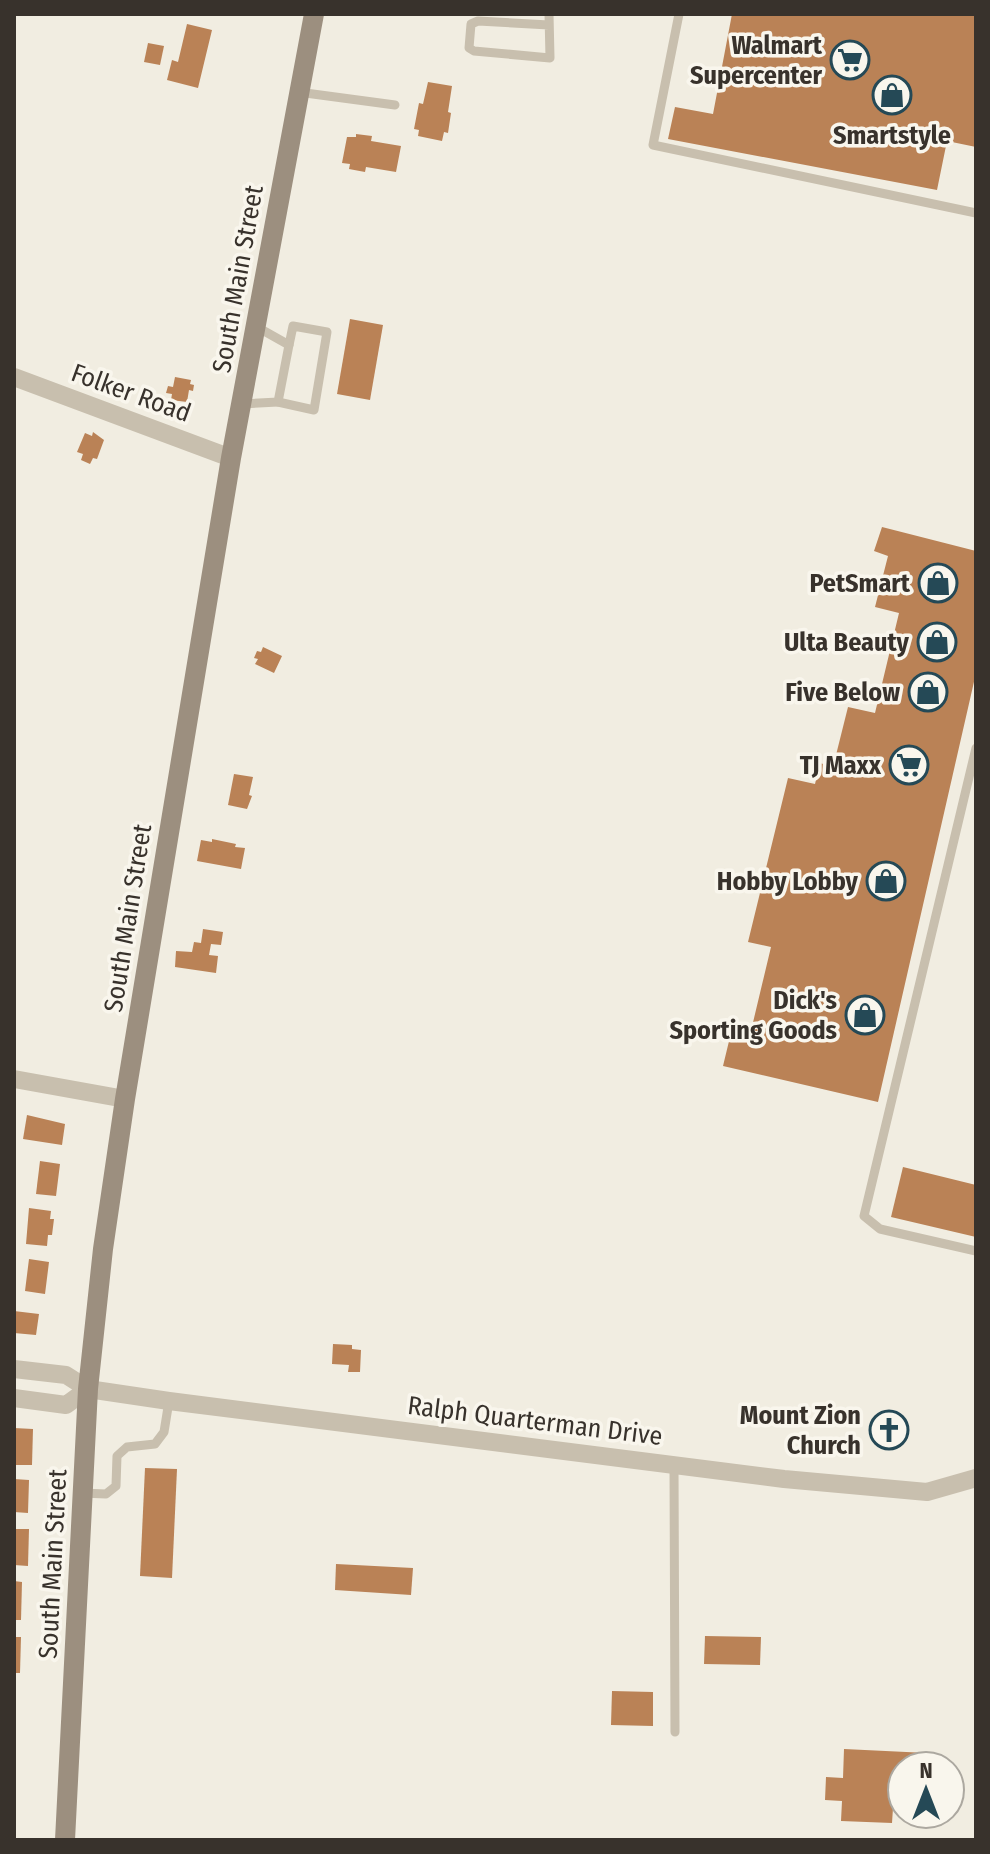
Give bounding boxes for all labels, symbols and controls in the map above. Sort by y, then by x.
place label: Walmart Supercenter [690,30,823,91]
supermarket icon: Walmart Supercenter [829,39,871,81]
shop icon: Smartstyle [871,74,913,116]
place label: Smartstyle [833,120,951,151]
street label: South Main Street [206,182,270,375]
street label: Folker Road [67,357,195,429]
shop icon: PetSmart [917,562,959,604]
place label: PetSmart [809,568,911,599]
shop icon: Ulta Beauty [916,621,958,663]
place label: Ulta Beauty [784,627,910,658]
shop icon: Five Below [907,671,949,713]
place label: Five Below [785,677,900,708]
supermarket icon: TJ Maxx [888,744,930,786]
place label: TJ Maxx [800,750,882,781]
street label: South Main Street [98,821,158,1014]
shop icon: Hobby Lobby [865,860,907,902]
place label: Hobby Lobby [717,866,859,897]
place label: Dick's Sporting Goods [669,985,837,1046]
shop icon: Dick's Sporting Goods [844,994,886,1036]
street label: Ralph Quarterman Drive [406,1390,664,1452]
place label: Mount Zion Church [740,1400,861,1461]
church icon: Mount Zion Church [868,1409,910,1451]
street label: South Main Street [33,1468,73,1660]
north arrow [886,1750,966,1830]
text: N [919,1757,933,1784]

